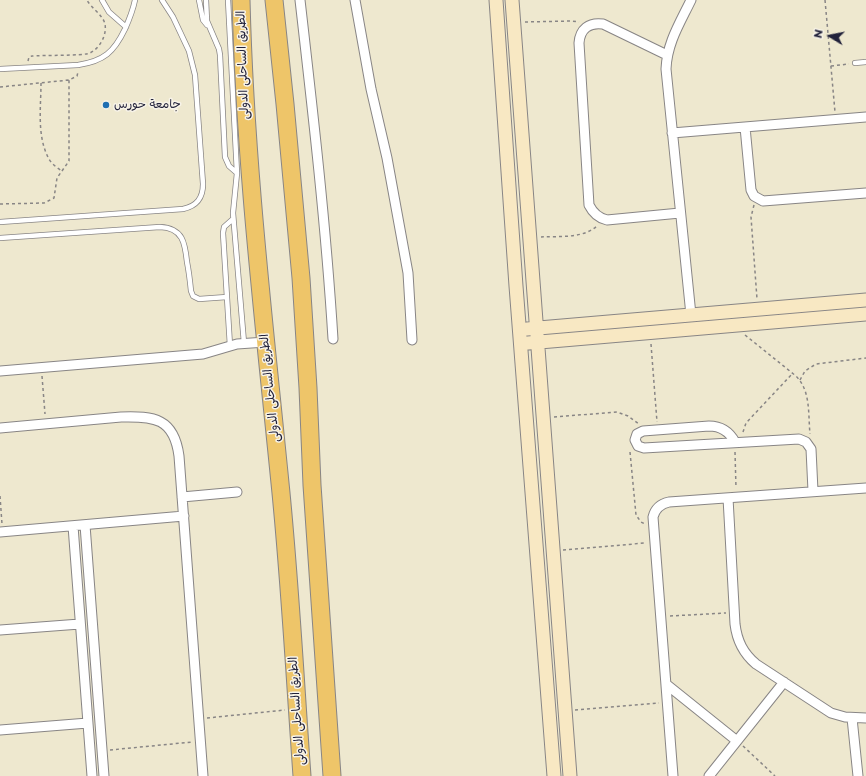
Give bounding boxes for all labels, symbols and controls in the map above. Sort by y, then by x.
street label: الطريق الساحلى الدولى [234,10,252,120]
north arrow [810,16,850,56]
text: N [809,28,827,40]
place label: جامعة حورس [114,98,181,112]
marker: جامعة حورس [101,100,111,110]
street label: الطريق الساحلى الدولى [257,333,283,443]
street label: الطريق الساحلى الدولى [286,656,308,766]

